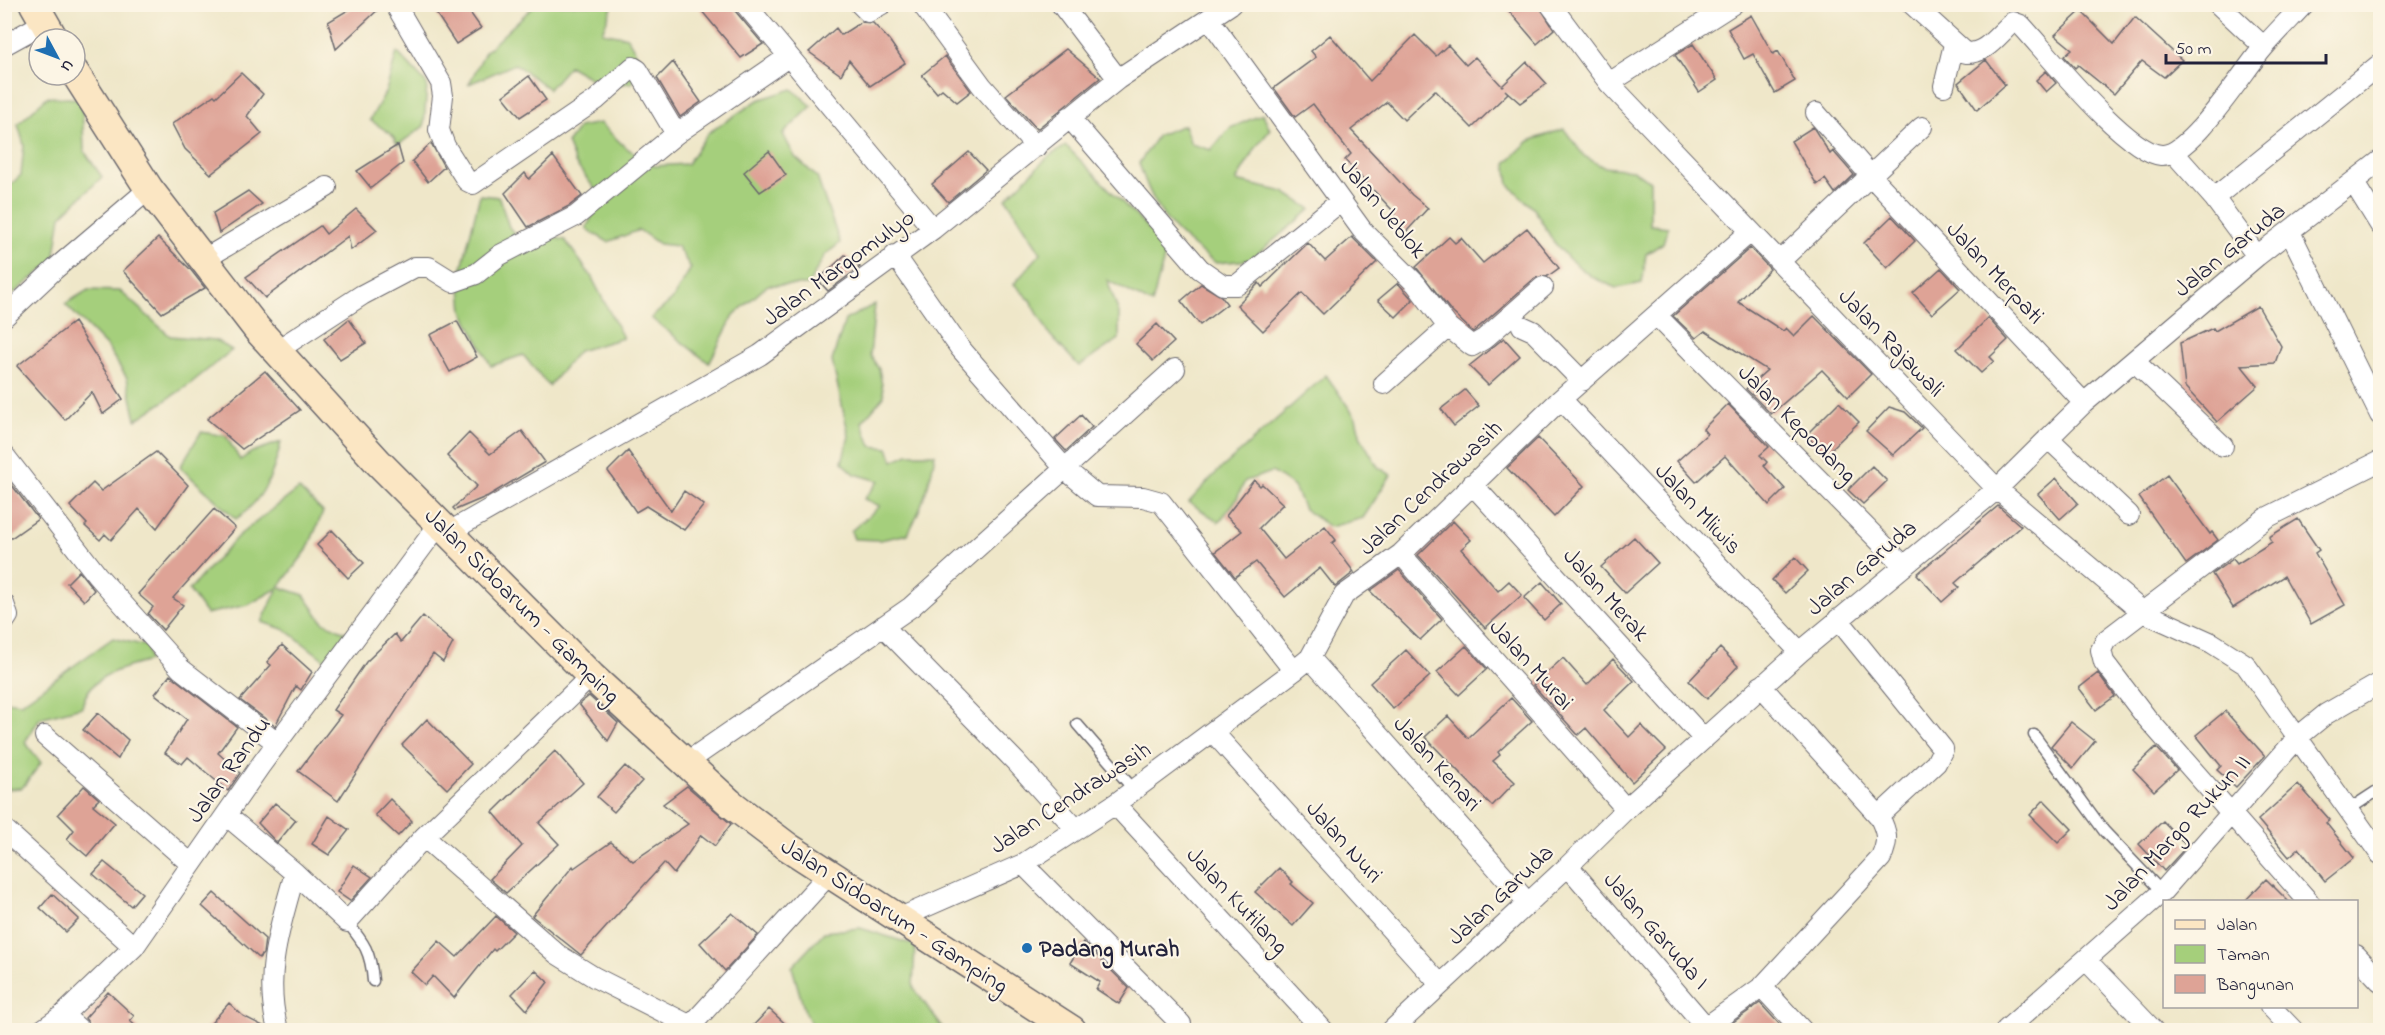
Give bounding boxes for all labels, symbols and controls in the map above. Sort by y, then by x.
north arrow [27,27,87,87]
scale bar [2166,27,2326,65]
text: 50 m [2175,37,2212,63]
text: U [54,54,79,77]
street label: Jalan Jeblok [1330,152,1434,267]
street label: Jalan Garuda [2167,195,2294,307]
street label: Jalan Margomulyo [756,202,923,337]
street label: Jalan Merpati [1937,214,2052,333]
street label: Jalan Rajawali [1829,281,1952,406]
street label: Jalan Kepodang [1729,357,1864,492]
street label: Jalan Cendrawasih [1352,413,1512,565]
street label: Jalan Mliwis [1645,456,1749,564]
street label: Jalan Sidoarum - Gamping [415,501,627,713]
street label: Jalan Garuda [1800,512,1926,626]
street label: Jalan Merak [1553,541,1657,651]
street label: Jalan Murai [1480,612,1581,719]
street label: Jalan Kenari [1384,709,1489,820]
street label: Jalan Randu [179,710,281,831]
street label: Jalan Cendrawasih [984,734,1159,864]
street label: Jalan Margo Rukun II [2095,747,2260,920]
street label: Jalan Nuri [1296,793,1390,892]
street label: Jalan Sidoarum - Gamping [773,830,1015,1004]
street label: Jalan Garuda [1440,837,1563,955]
street label: Jalan Kutilang [1177,840,1296,964]
street label: Jalan Garuda I [1594,865,1716,998]
legend [2163,900,2358,1008]
text: Jalan [2217,913,2257,939]
place label: Padang Murah [1039,933,1180,969]
marker: Padang Murah [1020,941,1034,955]
text: Taman [2217,943,2270,969]
text: Bangunan [2216,973,2294,1000]

